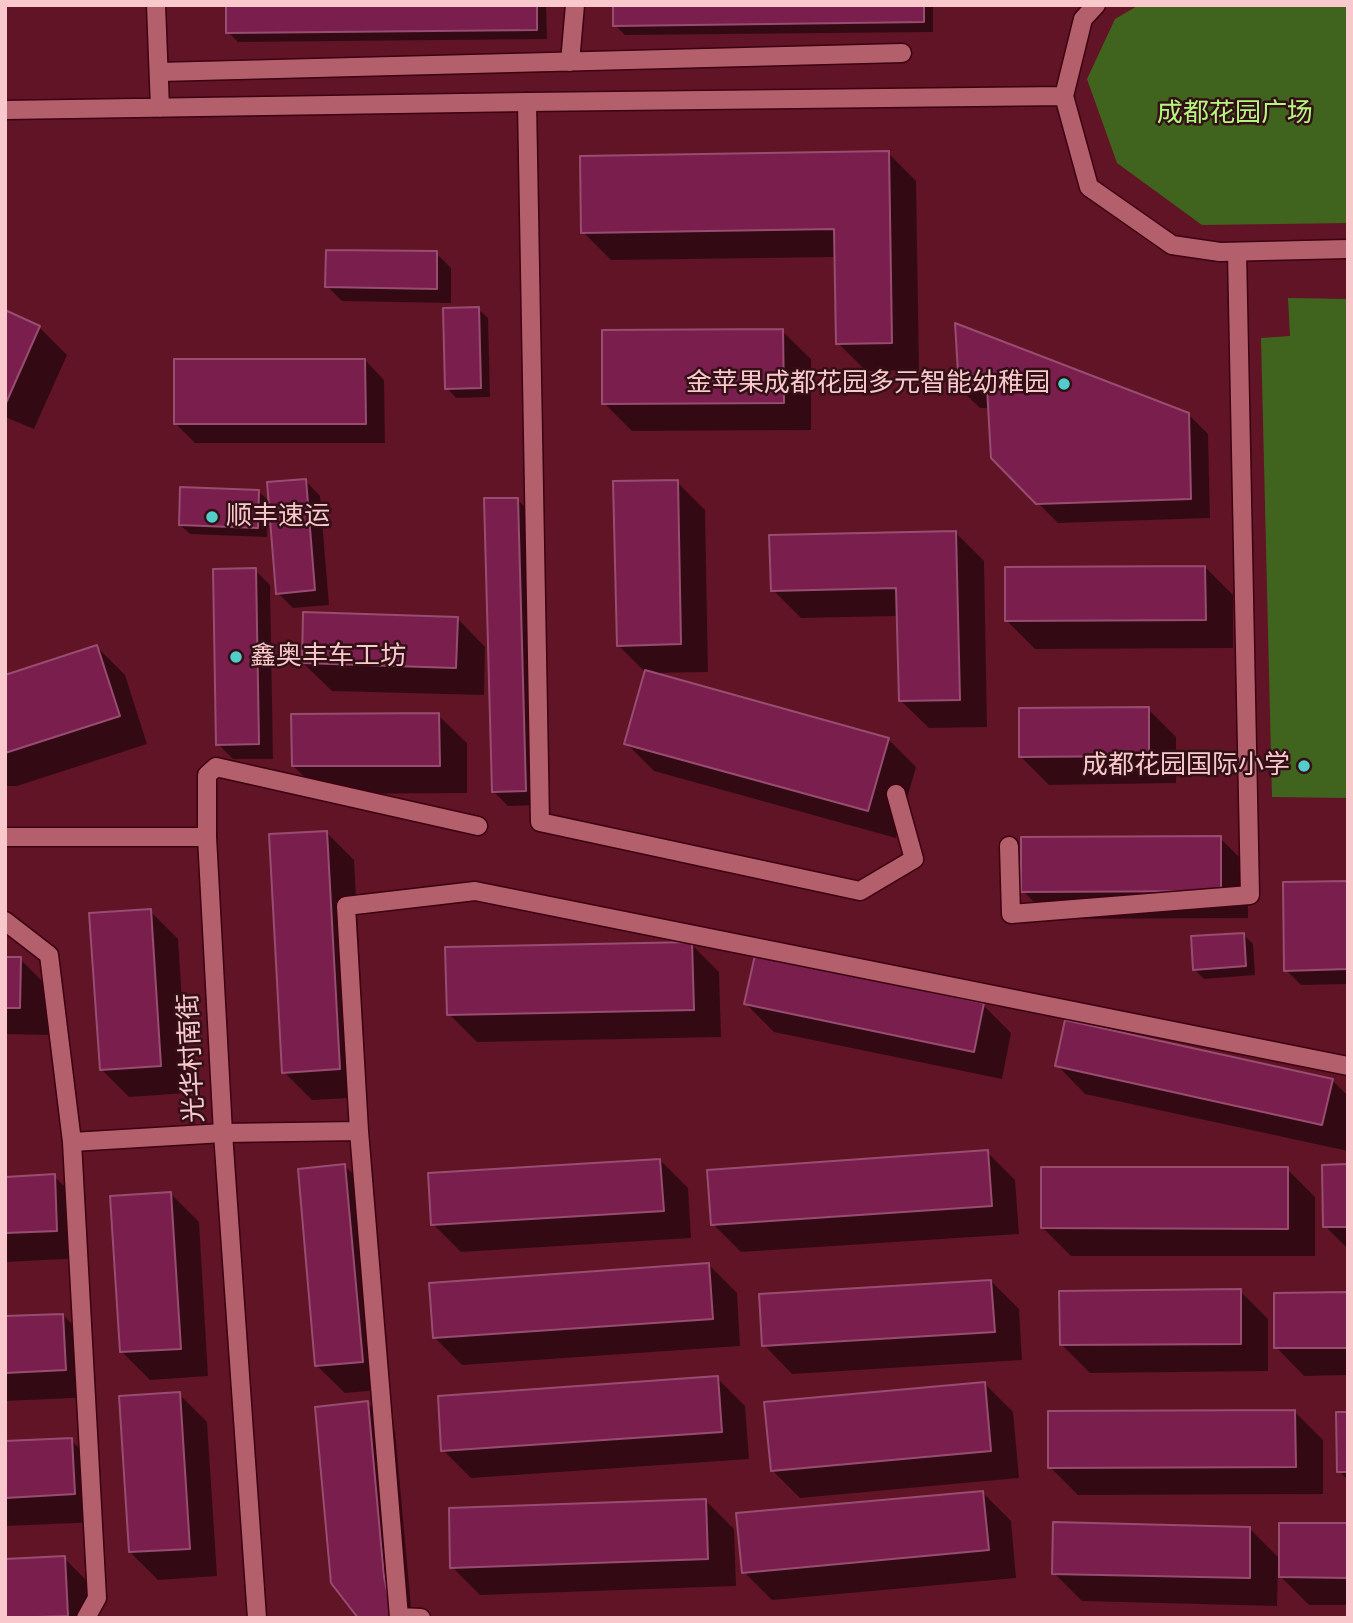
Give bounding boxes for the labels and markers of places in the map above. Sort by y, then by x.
place label: 金苹果成都花园多元智能幼稚园 [686,368,1050,400]
marker: 金苹果成都花园多元智能幼稚园 [1056,376,1072,392]
place label: 顺丰速运 [226,501,330,533]
marker: 顺丰速运 [204,509,220,525]
place label: 鑫奥丰车工坊 [250,641,406,673]
marker: 鑫奥丰车工坊 [228,649,244,665]
place label: 成都花园国际小学 [1082,750,1290,782]
marker: 成都花园国际小学 [1296,758,1312,774]

